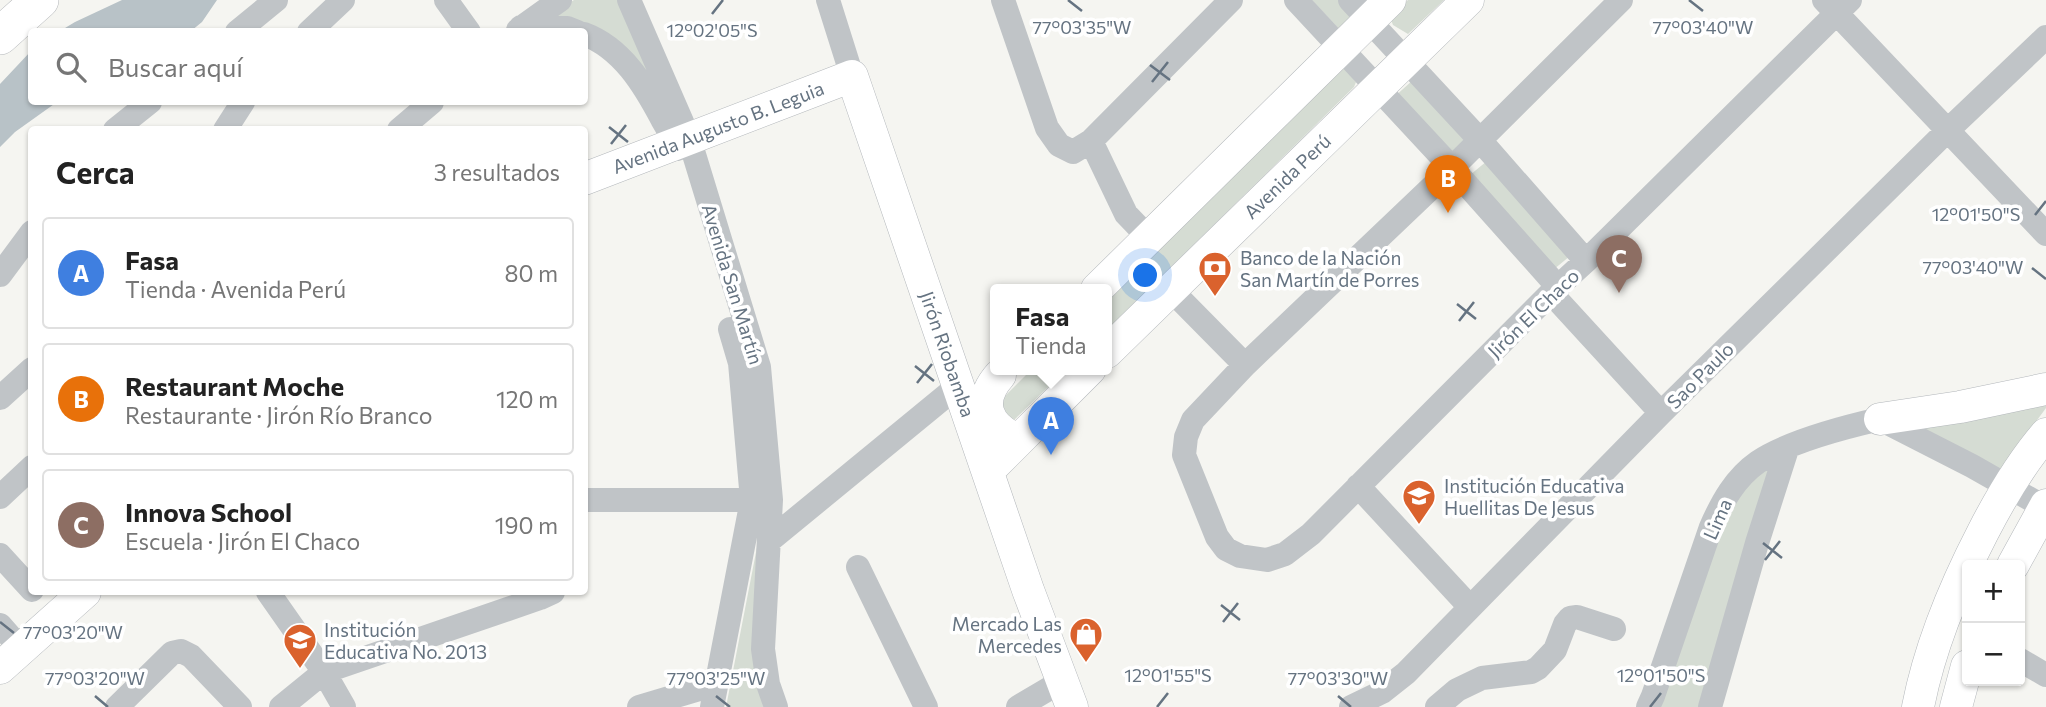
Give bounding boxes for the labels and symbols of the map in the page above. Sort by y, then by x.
text: 77°03'35"W [1033,16,1131,38]
text: 77°03'40"W [1653,16,1753,38]
text: 12°02'05"S [667,19,757,41]
street label: Avenida Augusto B. Leguia [609,76,827,178]
street label: Avenida Perú [1239,129,1335,223]
pin: B [1425,155,1471,213]
street label: Avenida San Martín [698,201,768,367]
text: 12°01'50"S [1932,203,2020,225]
pin: C [1596,235,1642,293]
place label: Banco de la Nación San Martín de Porres [1240,246,1419,291]
bank icon: Banco de la Nación San Martín de Porres [1196,249,1234,298]
text: 77°03'40"W [1923,256,2023,278]
your location [1128,258,1162,292]
street label: Jirón El Chaco [1483,264,1583,362]
street label: Jirón Riobamba [916,288,980,420]
street label: Sao Paulo [1662,337,1738,413]
pin: A [1028,397,1074,455]
place label: Institución Educativa Huellitas De Jesus [1444,474,1624,519]
school or university icon: Institución Educativa Huellitas De Jesus [1400,477,1438,526]
street label: Lima [1698,495,1736,543]
place label: Mercado Las Mercedes [952,612,1062,657]
shop icon: Mercado Las Mercedes [1067,615,1105,664]
place label: Institución Educativa No. 2013 [324,618,487,663]
text: 77°03'20"W [23,621,123,643]
school or university icon: Institución Educativa No. 2013 [281,621,319,670]
text: 12°01'55"S [1124,664,1212,686]
text: 12°01'50"S [1617,664,1705,686]
text: 77°03'20"W [45,667,145,689]
text: 77°03'25"W [667,667,765,689]
text: 77°03'30"W [1288,667,1388,689]

